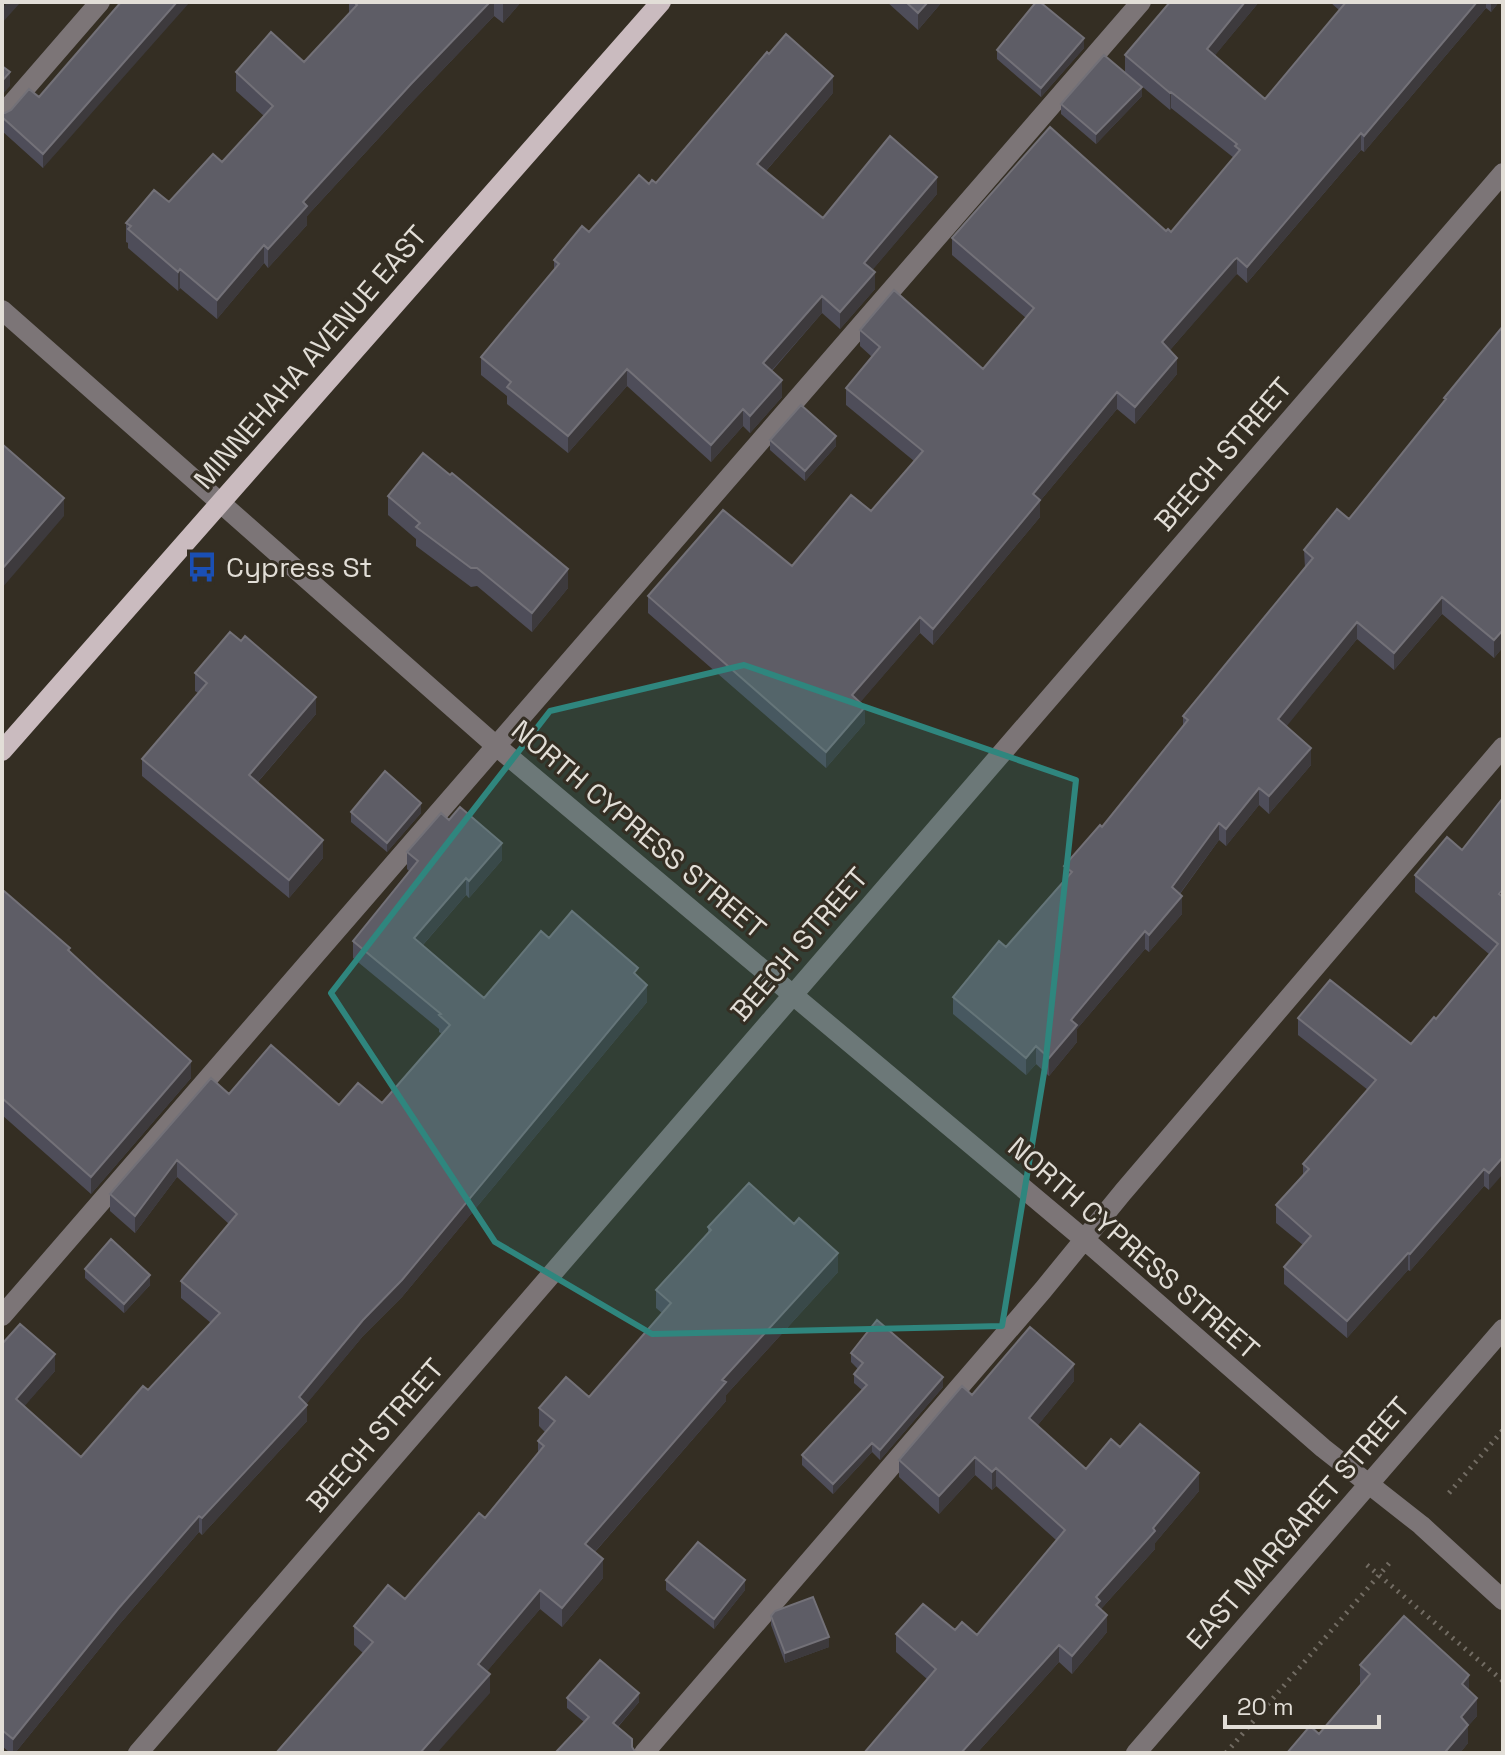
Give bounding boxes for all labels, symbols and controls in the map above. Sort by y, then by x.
street label: MINNEHAHA AVENUE EAST [186,218,434,496]
street label: BEECH STREET [1146,370,1300,538]
place label: Cypress St [226,549,373,585]
bus stop icon: Cypress St [185,550,219,584]
street label: NORTH CYPRESS STREET [504,712,774,946]
street label: BEECH STREET [722,860,876,1028]
street label: NORTH CYPRESS STREET [1001,1129,1267,1367]
street label: BEECH STREET [298,1351,452,1519]
street label: EAST MARGARET STREET [1178,1389,1418,1657]
scale bar [1225,1679,1379,1729]
text: 20 m [1237,1691,1294,1722]

